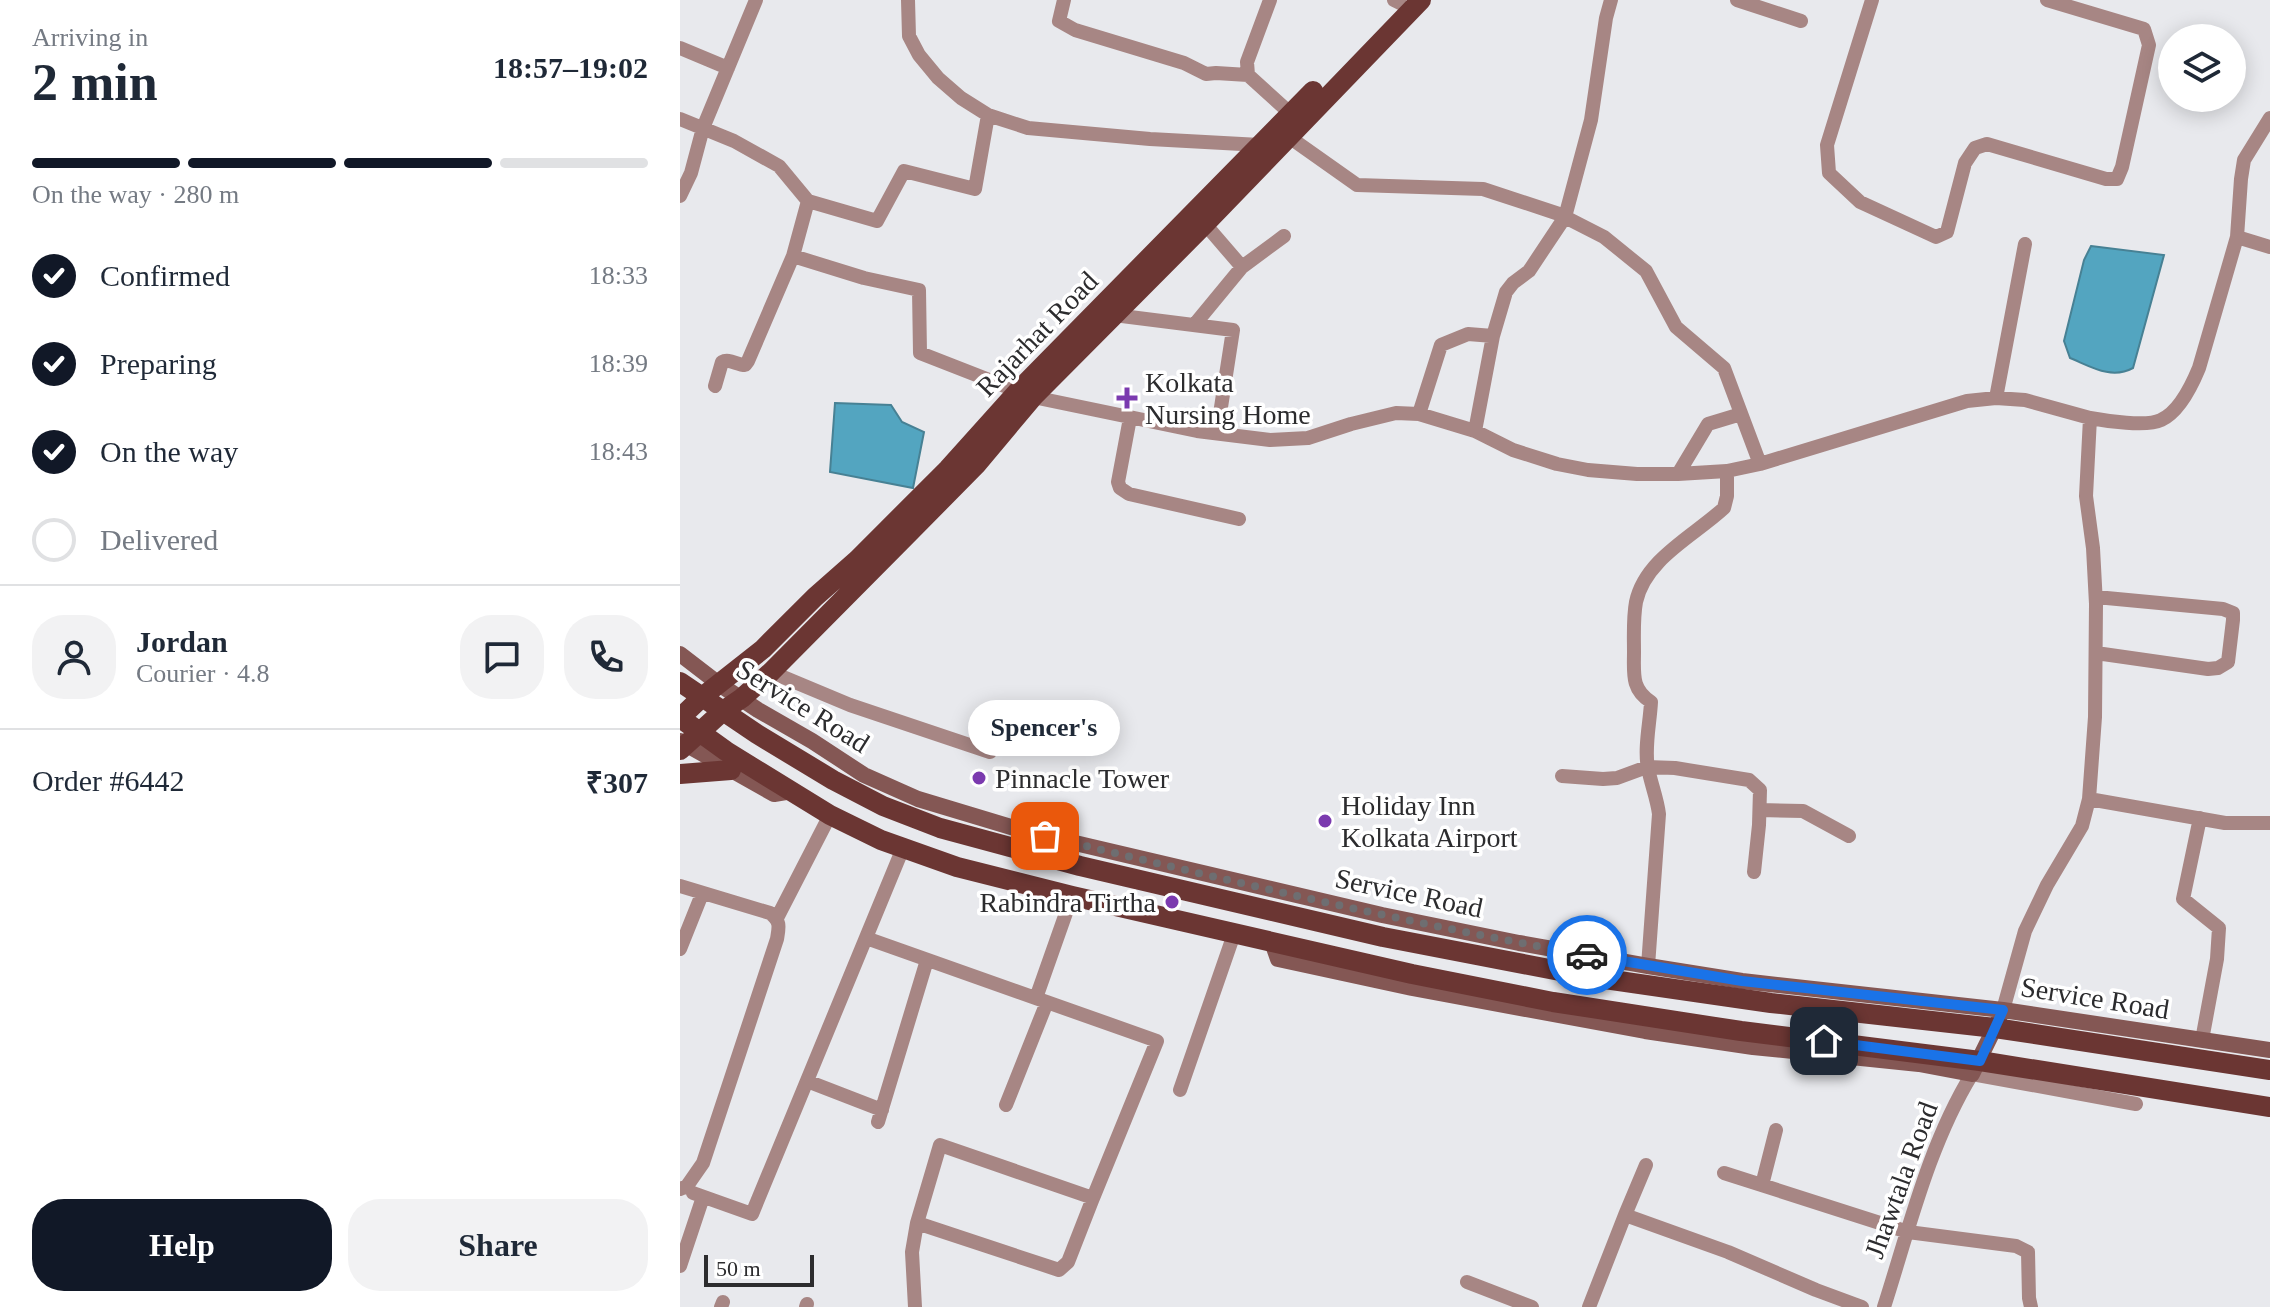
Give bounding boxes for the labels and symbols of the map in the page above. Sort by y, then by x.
street label: Rajarhat Road [970,265,1104,403]
place label: Kolkata Nursing Home [1145,367,1311,430]
marker: Kolkata Nursing Home [1116,387,1138,409]
street label: Service Road [731,653,875,759]
callout: Spencer's [969,700,1121,756]
place label: Pinnacle Tower [995,763,1170,794]
marker: Pinnacle Tower [970,769,988,787]
place label: Holiday Inn Kolkata Airport [1341,790,1518,853]
pin [1011,802,1079,870]
marker: Holiday Inn Kolkata Airport [1316,812,1334,830]
street label: Service Road [1332,862,1486,924]
place label: Rabindra Tirtha [979,887,1157,918]
marker: Rabindra Tirtha [1163,893,1181,911]
courier [1547,915,1627,995]
street label: Service Road [2018,971,2172,1025]
pin [1790,1007,1858,1075]
street label: Jhawtala Road [1858,1098,1944,1262]
scale bar [704,1251,814,1287]

